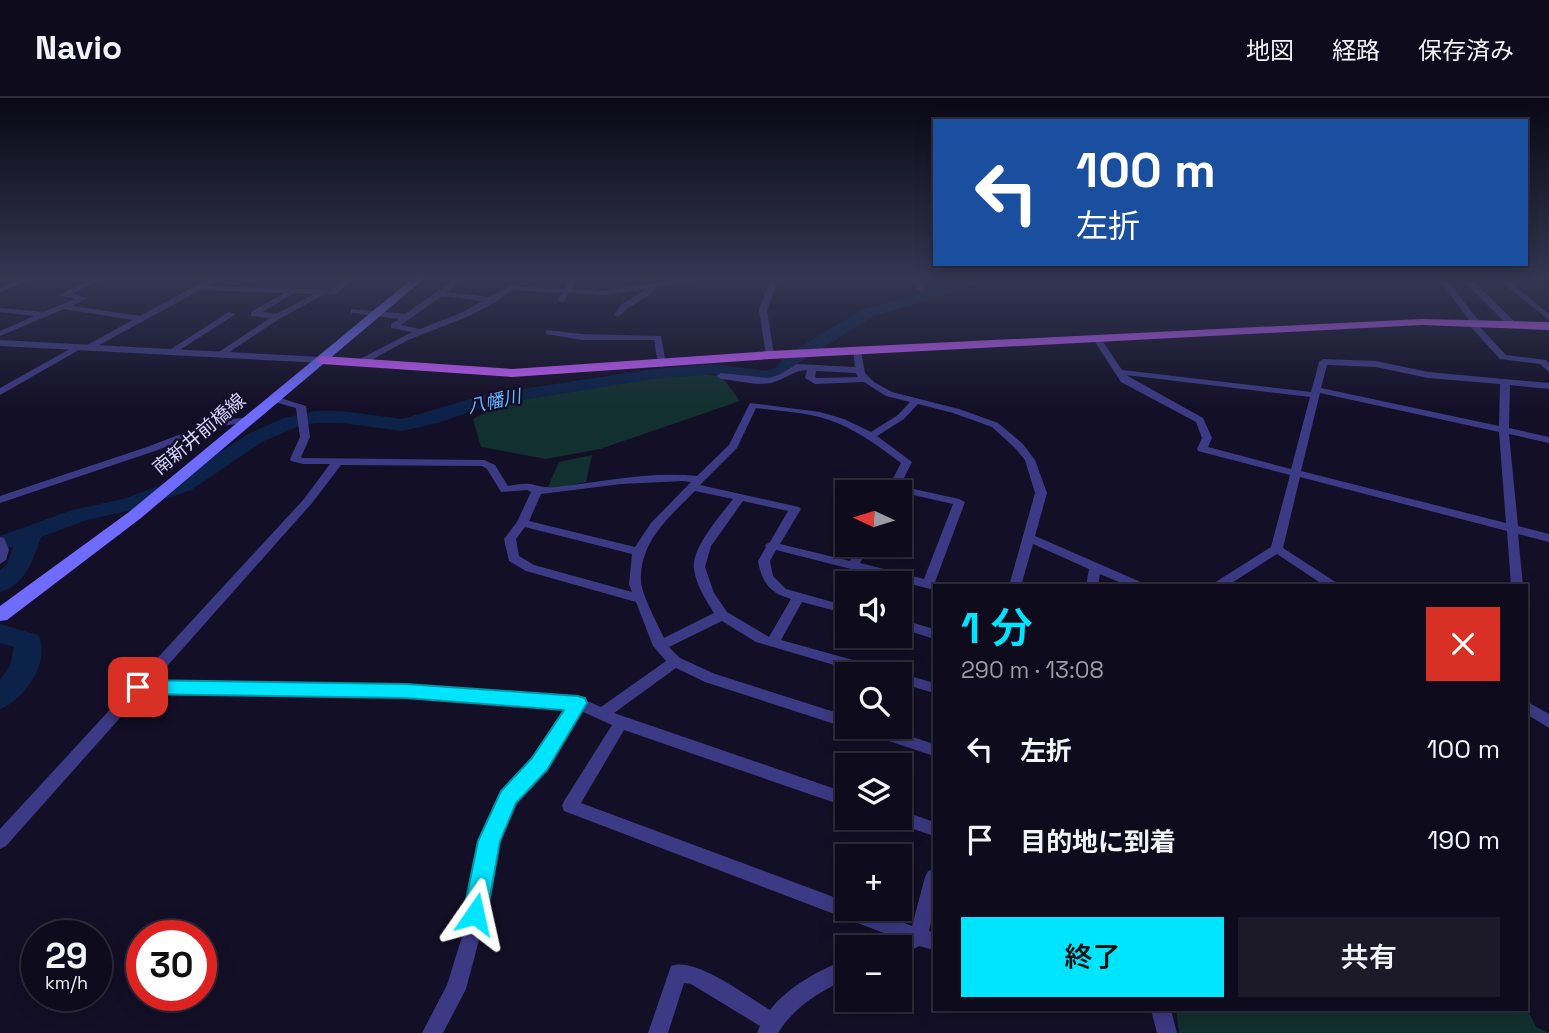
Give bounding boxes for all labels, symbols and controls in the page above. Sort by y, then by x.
text: Navio [35,27,122,69]
text: 地図 [1246,35,1294,66]
text: 経路 [1332,35,1380,66]
text: 保存済み [1418,35,1514,66]
text: 100 m [1076,139,1216,201]
icon: left [961,147,1052,238]
text: 左折 [1076,206,1140,246]
water label: 八幡川 [465,384,525,418]
street label: 南新井前橋線 [147,388,251,480]
north arrow [835,480,912,556]
map controls [835,480,912,1012]
button: sound [835,571,912,648]
text: 1 分 [961,602,1033,655]
button: close [1426,607,1500,681]
text: 290 m · 13:08 [961,655,1104,685]
pin [108,657,168,717]
button: search [835,662,912,739]
icon: arrive [119,668,157,706]
icon: left [961,730,999,768]
text: 100 m [1427,732,1500,766]
text: 左折 [1020,734,1072,768]
button: layers [835,753,912,830]
icon: arrive [961,821,999,859]
text: 190 m [1428,823,1500,857]
text: 目的地に到着 [1020,825,1176,859]
button: + [835,844,912,921]
position arrow [438,877,512,951]
button: 終了 [961,917,1224,997]
button: 共有 [1238,917,1500,997]
speed limit sign: 30 [126,920,217,1011]
text: 29 [45,934,88,978]
button: − [835,935,912,1012]
text: km/h [45,971,88,994]

